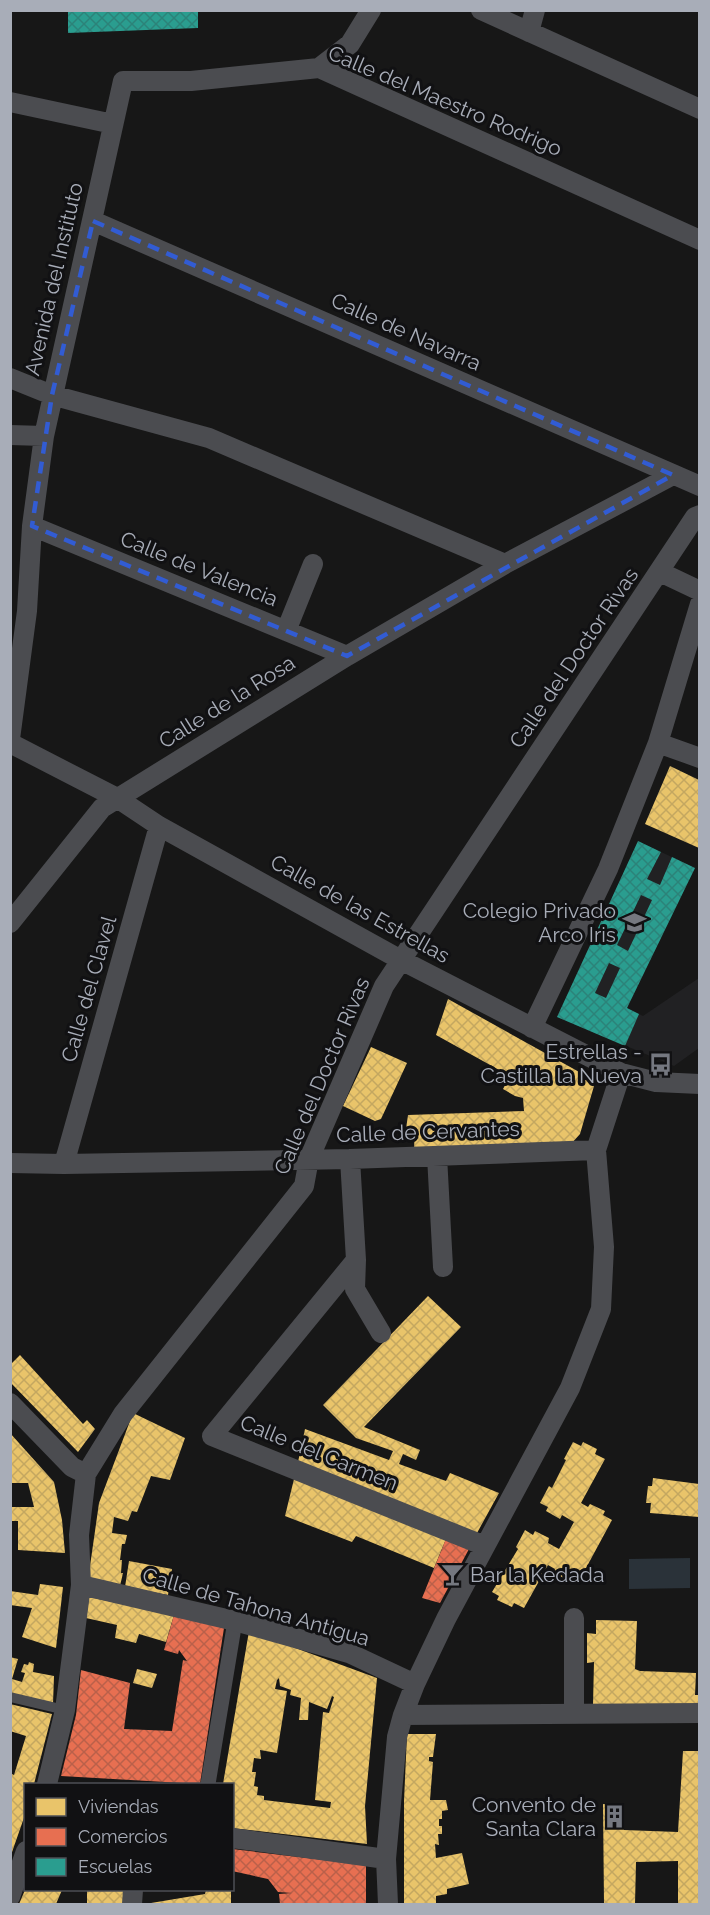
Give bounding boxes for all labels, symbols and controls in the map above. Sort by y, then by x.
street label: Calle del Maestro Rodrigo [325,40,566,161]
street label: Avenida del Instituto [19,180,88,378]
street label: Calle de Navarra [327,287,485,376]
street label: Calle de Valencia [117,526,281,611]
street label: Calle del Doctor Rivas [504,563,643,753]
street label: Calle de la Rosa [154,650,299,753]
street label: Calle de las Estrellas [266,849,454,968]
place label: Colegio Privado Arco Iris [463,898,616,947]
school or university icon: Colegio Privado Arco Iris [621,910,647,936]
street label: Calle del Clavel [56,913,121,1065]
street label: Calle del Doctor Rivas [269,973,374,1178]
place label: Estrellas - Castilla la Nueva [481,1039,642,1088]
bus stop icon: Estrellas - Castilla la Nueva [647,1051,673,1077]
street label: Calle de Cervantes [336,1116,520,1147]
street label: Calle del Carmen [237,1410,402,1496]
street label: Calle de Tahona Antigua [140,1562,373,1651]
bar icon: Bar la Kedada [439,1562,465,1588]
place label: Bar la Kedada [470,1562,604,1587]
legend [24,1783,234,1891]
place label: Convento de Santa Clara [472,1792,596,1841]
text: Viviendas [78,1796,159,1817]
building icon: Convento de Santa Clara [601,1804,627,1830]
text: Comercios [78,1826,168,1847]
text: Escuelas [78,1856,152,1877]

